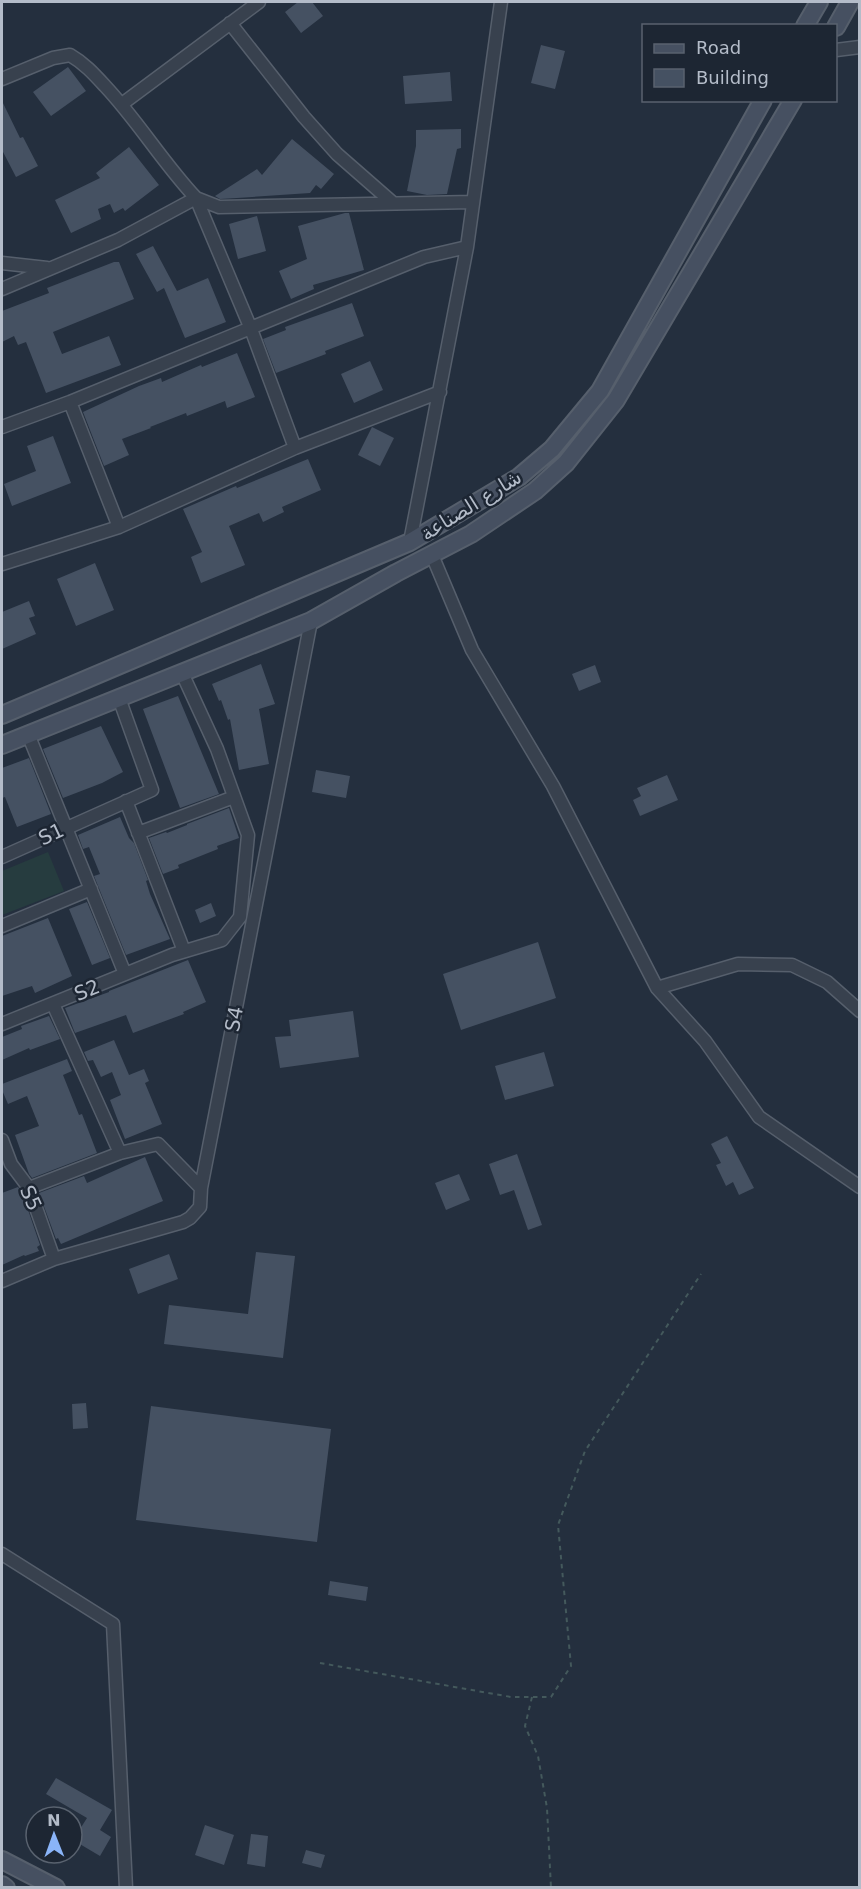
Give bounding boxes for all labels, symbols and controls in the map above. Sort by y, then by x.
legend [642,24,837,102]
text: Road [696,37,741,58]
text: Building [696,67,769,88]
street label: شارع الصناعة [416,464,526,546]
street label: S1 [34,818,68,850]
street label: S2 [71,974,103,1006]
street label: S4 [220,1004,248,1034]
street label: S5 [15,1182,47,1214]
north arrow [24,1805,84,1865]
text: N [47,1811,61,1830]

